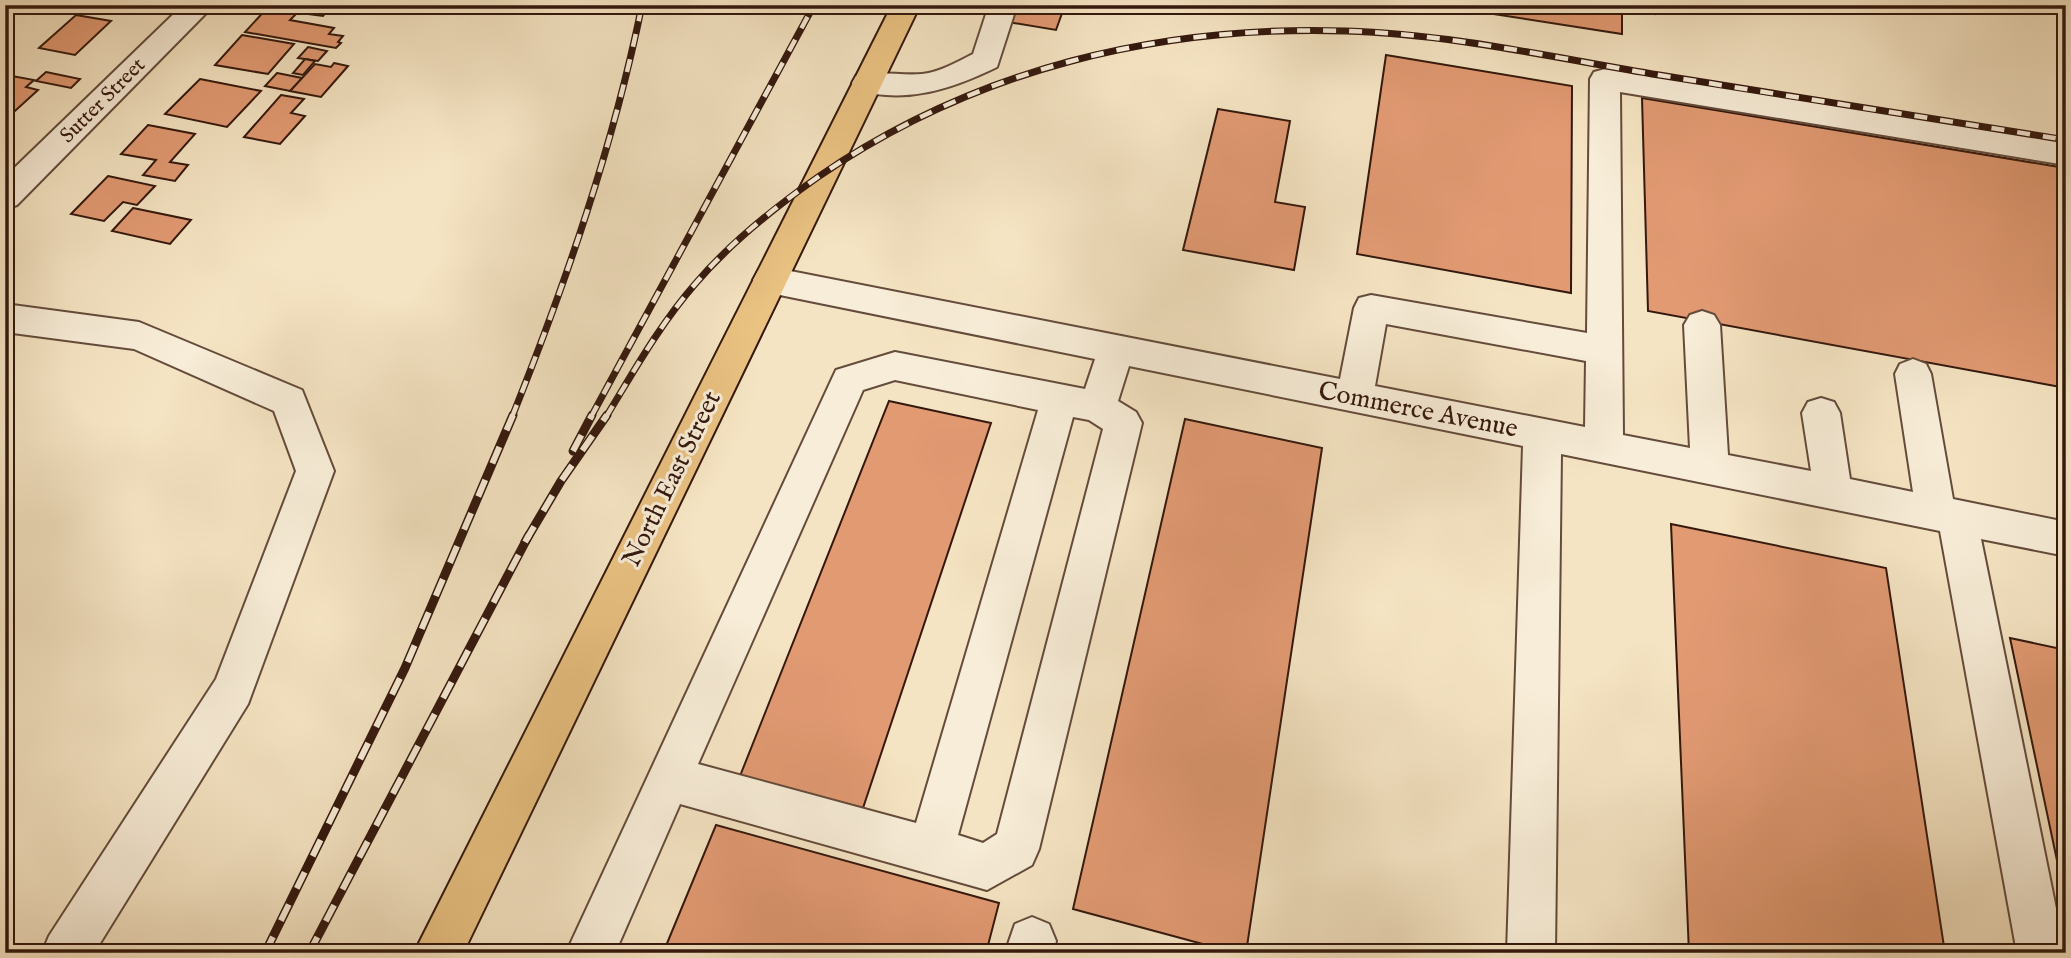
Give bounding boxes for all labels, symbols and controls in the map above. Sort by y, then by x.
street label: Sutter Street [54,52,152,150]
street label: Commerce Avenue [1316,374,1521,446]
street label: North East Street [615,386,729,572]

